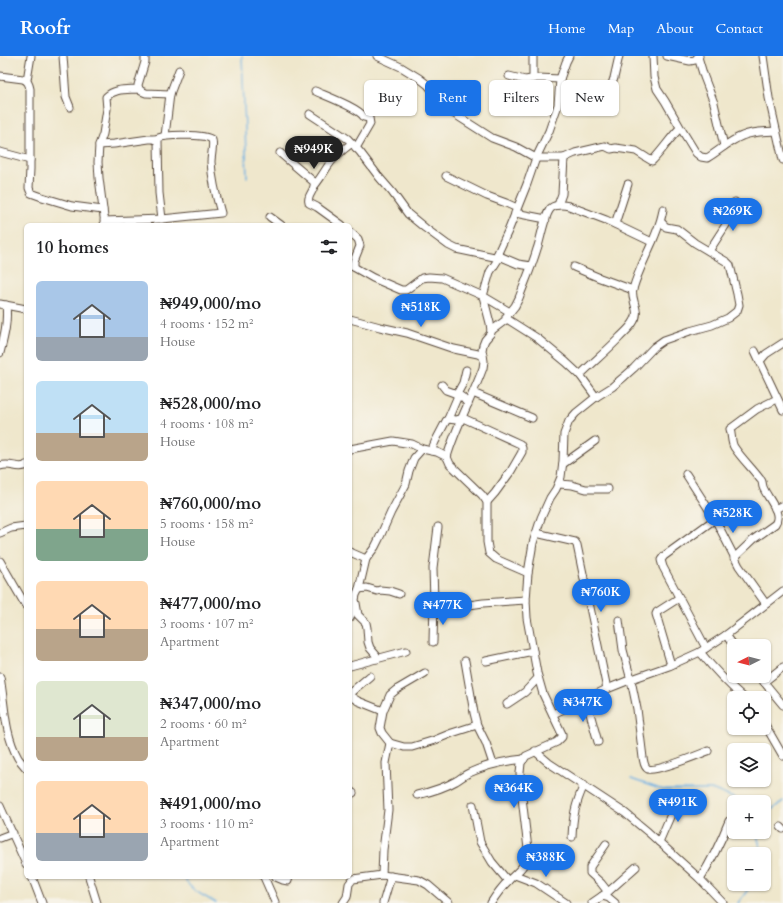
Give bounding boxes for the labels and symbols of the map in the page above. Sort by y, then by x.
pin: ₦949K [286,136,342,170]
pin: ₦269K [705,198,761,232]
pin: ₦518K [393,294,449,328]
pin: ₦528K [705,500,761,534]
pin: ₦760K [573,579,629,613]
pin: ₦477K [415,592,471,626]
north arrow [727,639,771,683]
pin: ₦347K [555,689,611,723]
pin: ₦364K [486,775,542,809]
pin: ₦491K [650,789,706,823]
pin: ₦388K [518,844,574,878]

